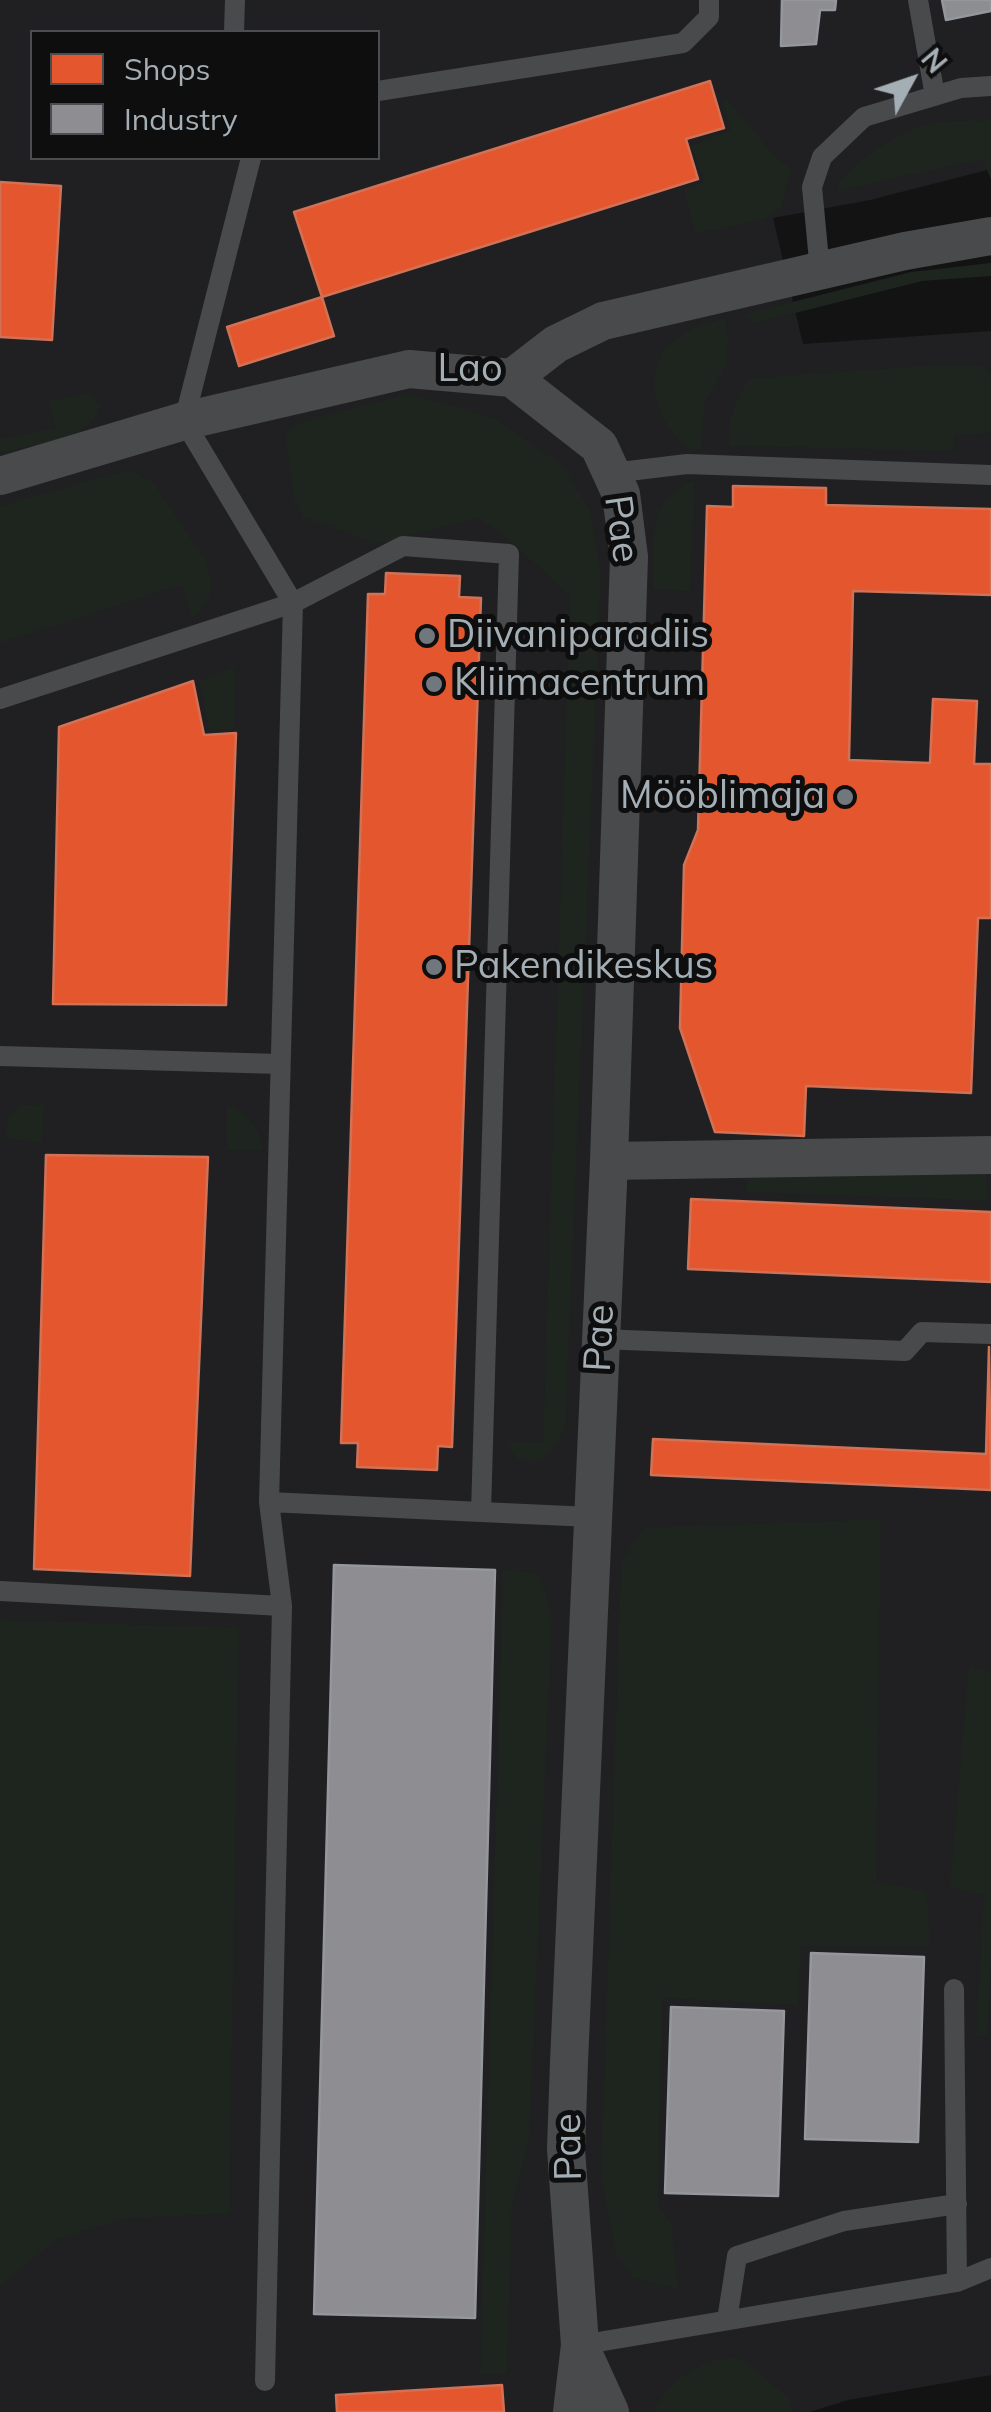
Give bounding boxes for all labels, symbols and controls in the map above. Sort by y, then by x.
legend [30,30,380,160]
north arrow [861,30,961,130]
text: N [914,41,955,80]
text: Shops [124,50,210,88]
text: Industry [124,100,238,138]
street label: Lao [437,347,503,393]
street label: Pae [594,493,648,565]
place label: Diivaniparadiis [447,613,709,659]
marker: Diivaniparadiis [416,625,438,647]
place label: Kliimacentrum [454,661,705,707]
marker: Kliimacentrum [423,673,445,695]
place label: Mööblimaja [620,774,825,820]
marker: Mööblimaja [834,786,856,808]
place label: Pakendikeskus [454,944,713,990]
marker: Pakendikeskus [423,956,445,978]
street label: Pae [575,1303,625,1373]
street label: Pae [546,2113,592,2181]

